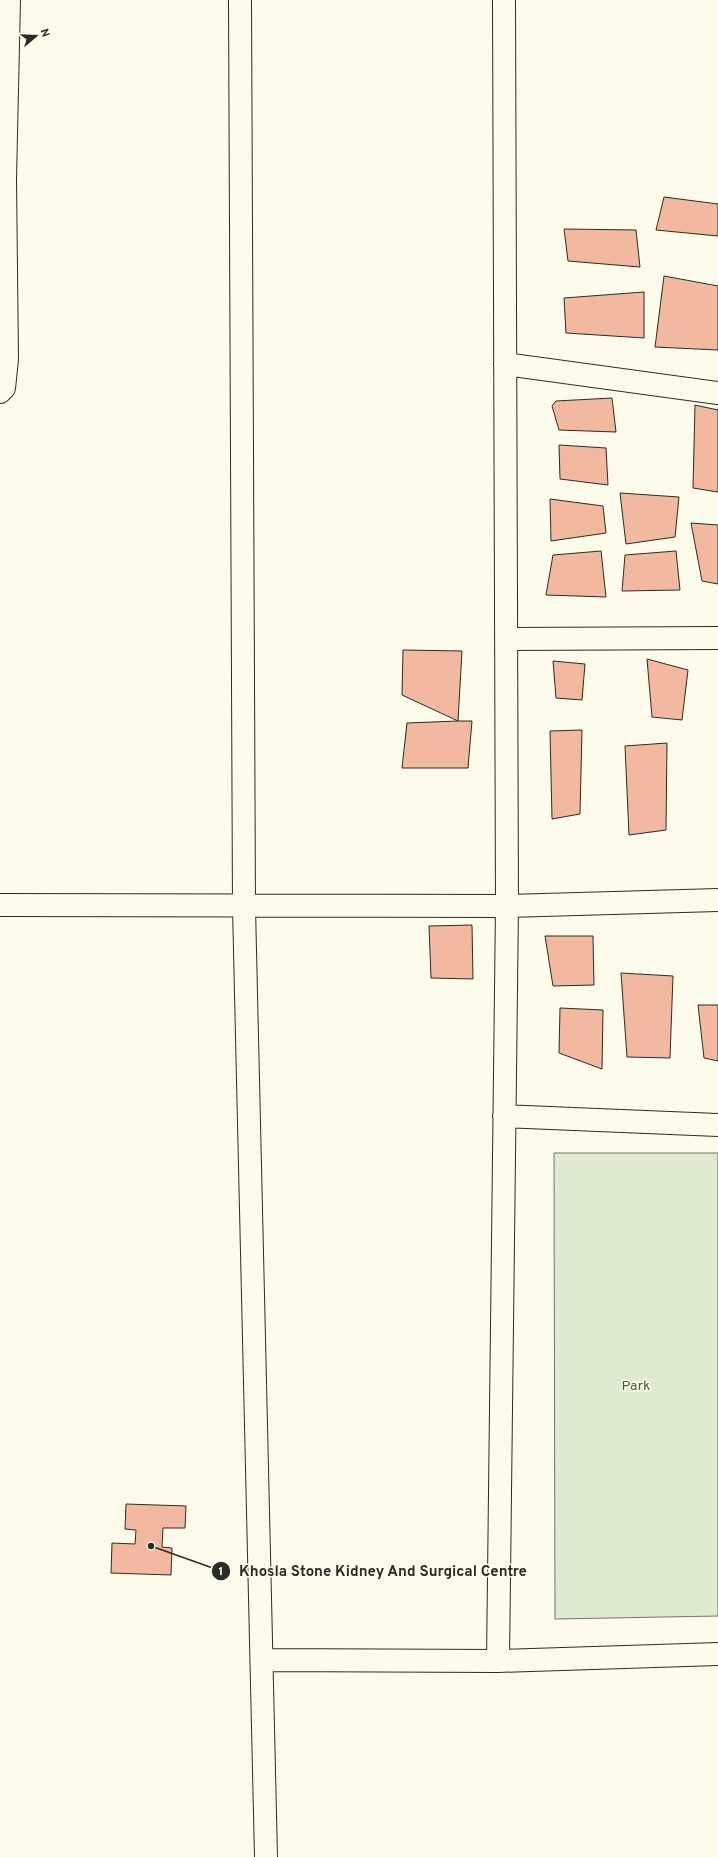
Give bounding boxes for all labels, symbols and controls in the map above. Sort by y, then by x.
north arrow [16,16,56,56]
text: N [37,27,52,39]
park label: Park [622,1378,650,1395]
callout: Khosla Stone Kidney And Surgical Centre [211,1558,536,1585]
text: Khosla Stone Kidney And Surgical Centre [239,1563,527,1582]
text: 1 [219,1564,223,1580]

